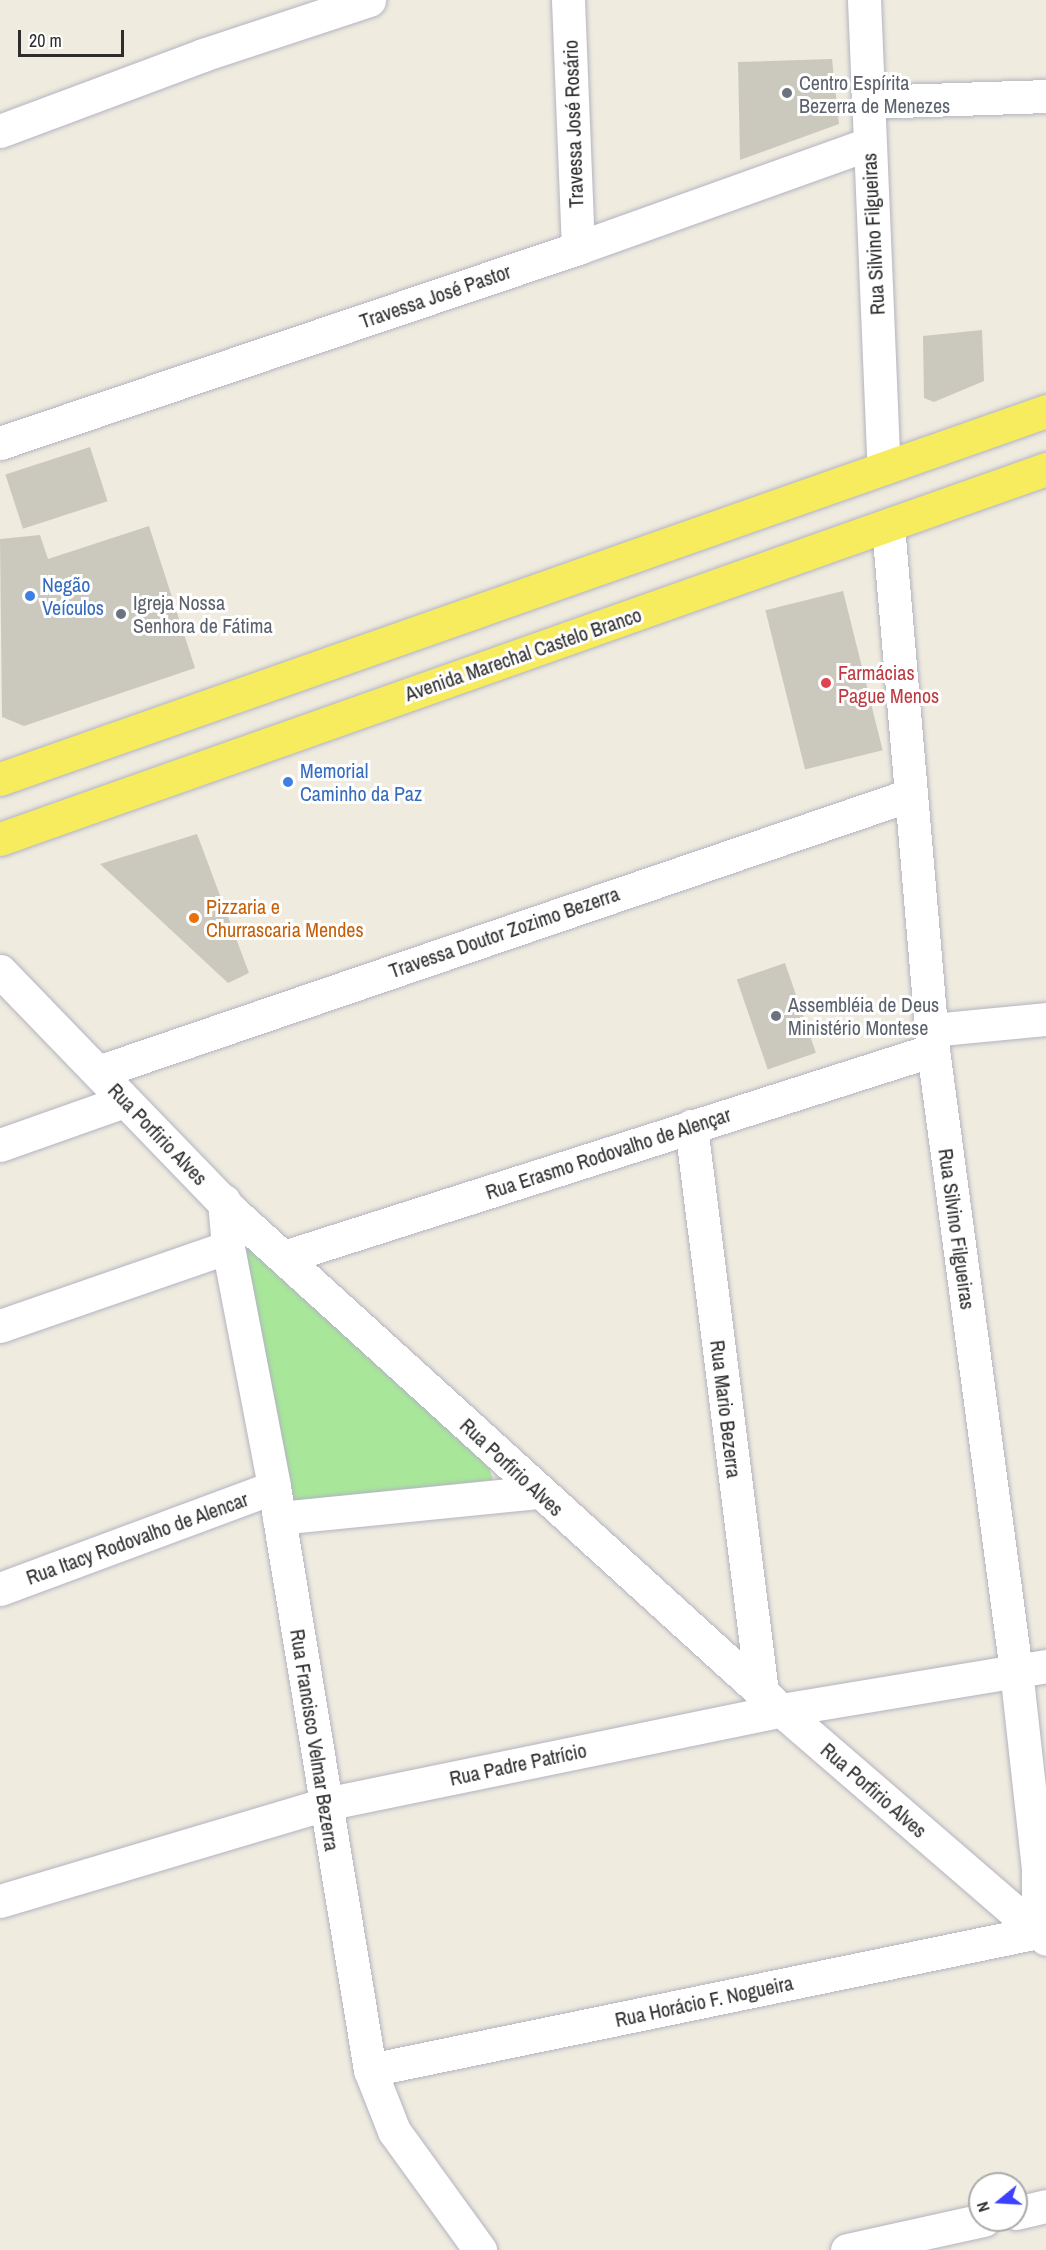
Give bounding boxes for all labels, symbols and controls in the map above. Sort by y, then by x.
scale bar [21,18,128,56]
text: 20 m [29,28,62,53]
street label: Travessa José Rosário [558,40,588,208]
place label: Centro Espírita Bezerra de Menezes [799,70,950,117]
marker: Centro Espírita Bezerra de Menezes [780,86,794,100]
street label: Rua Silvino Filgueiras [857,152,889,316]
street label: Travessa José Pastor [356,259,514,333]
place label: Negão Veículos [42,572,104,619]
marker: Negão Veículos [23,589,37,603]
place label: Igreja Nossa Senhora de Fátima [133,590,273,637]
street label: Avenida Marechal Castelo Branco [402,602,644,706]
marker: Igreja Nossa Senhora de Fátima [114,607,128,621]
place label: Farmácias Pague Menos [838,660,939,707]
marker: Farmácias Pague Menos [819,676,833,690]
place label: Memorial Caminho da Paz [300,759,422,806]
marker: Memorial Caminho da Paz [281,775,295,789]
street label: Travessa Doutor Zozimo Bezerra [386,881,622,983]
place label: Pizzaria e Churrascaria Mendes [206,894,364,941]
marker: Pizzaria e Churrascaria Mendes [187,911,201,925]
place label: Assembléia de Deus Ministério Montese [788,993,939,1040]
marker: Assembléia de Deus Ministério Montese [769,1009,783,1023]
street label: Rua Porfirio Alves [103,1078,213,1190]
street label: Rua Erasmo Rodovalho de Alençar [482,1102,734,1204]
street label: Rua Silvino Filgueiras [934,1147,980,1311]
street label: Rua Mario Bezerra [706,1339,746,1479]
street label: Rua Porfirio Alves [455,1413,569,1521]
street label: Rua Itacy Rodovalho de Alencar [22,1487,252,1589]
street label: Rua Francisco Velmar Bezerra [286,1627,344,1853]
street label: Rua Porfirio Alves [816,1737,932,1843]
street label: Rua Padre Patrício [447,1738,589,1790]
street label: Rua Horácio F. Nogueira [613,1970,795,2032]
north arrow [968,2172,1028,2232]
text: N [971,2199,995,2215]

